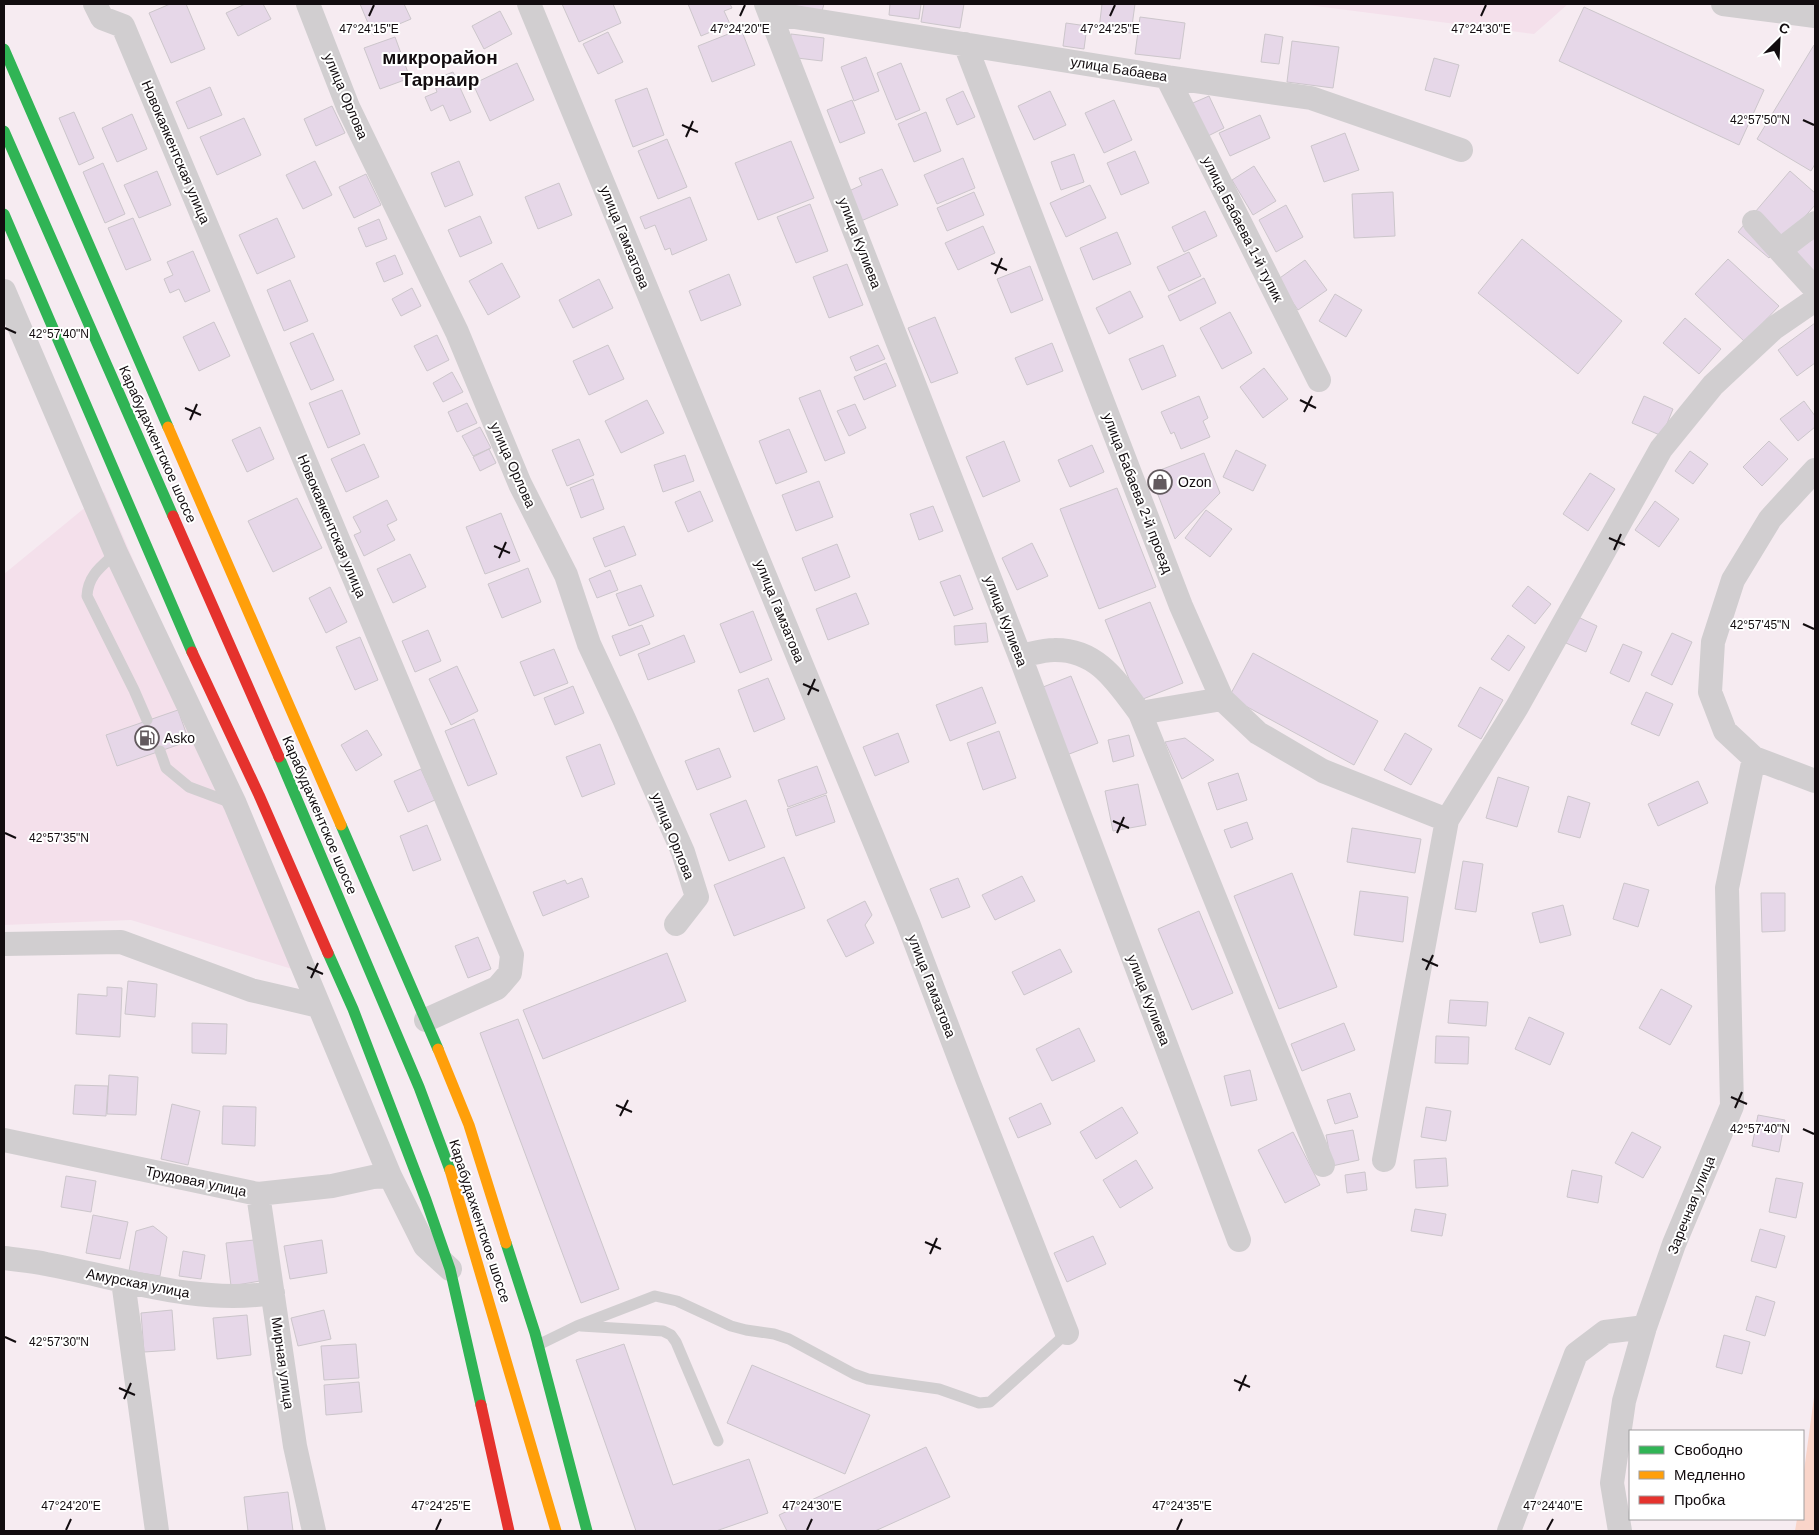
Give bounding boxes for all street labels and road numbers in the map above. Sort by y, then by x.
street label: улица Орлова [321,51,371,142]
street label: улица Бабаева [1070,53,1169,85]
street label: Новокаякентская улица [139,78,214,226]
street label: улица Бабаева 1-й тупик [1199,154,1287,305]
street label: улица Гамзатова [597,183,653,291]
street label: улица Кулиева [835,195,885,291]
street label: Карабудахкентское шоссе [116,363,200,525]
street label: улица Бабаева 2-й проезд [1100,410,1176,576]
street label: улица Орлова [487,420,539,510]
street label: Новокаякентская улица [295,452,370,600]
street label: улица Гамзатова [752,557,808,665]
street label: улица Кулиева [981,573,1031,669]
street label: Карабудахкентское шоссе [279,733,361,897]
street label: улица Орлова [648,790,698,882]
street label: улица Гамзатова [905,932,959,1040]
street label: улица Кулиева [1124,952,1174,1048]
street label: Карабудахкентское шоссе [446,1138,514,1305]
street label: Заречная улица [1664,1154,1718,1256]
street label: Трудовая улица [144,1162,248,1200]
street label: Амурская улица [85,1265,191,1301]
street label: Мирная улица [269,1316,297,1410]

